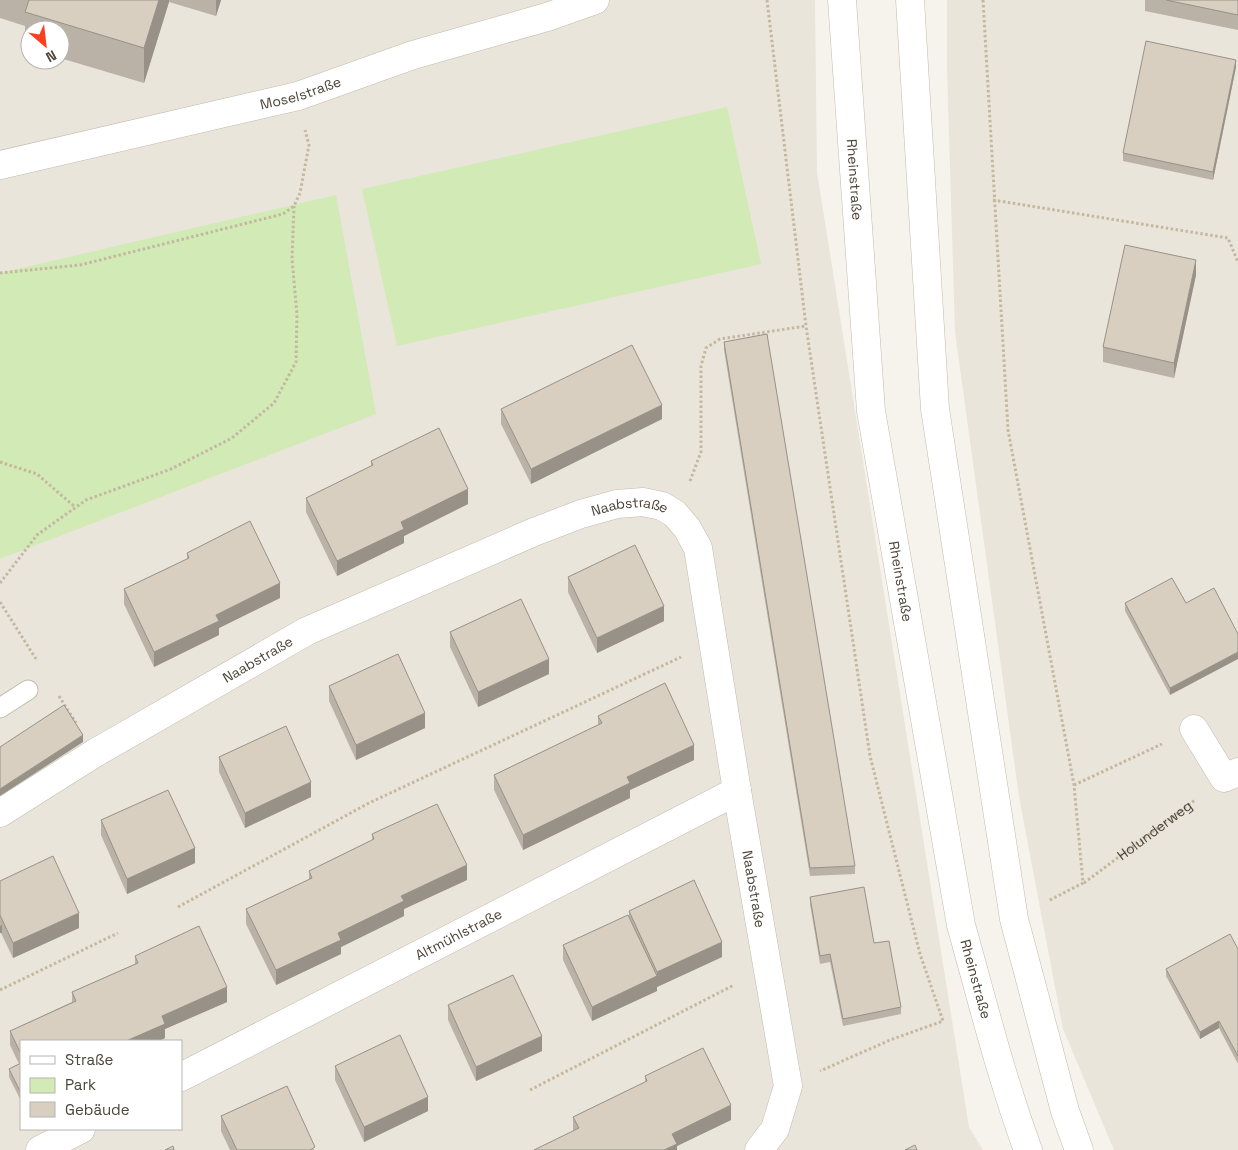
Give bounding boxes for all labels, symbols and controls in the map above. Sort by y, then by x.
north arrow [20,20,70,70]
text: N [43,46,59,67]
street label: Moselstraße [258,72,343,114]
street label: Rheinstraße [843,138,867,221]
street label: Naabstraße [589,493,672,520]
street label: Rheinstraße [885,540,917,623]
street label: Naabstraße [219,632,296,687]
street label: Holunderweg [1113,796,1196,864]
street label: Naabstraße [738,849,770,929]
street label: Altmühlstraße [412,905,505,964]
street label: Rheinstraße [956,937,995,1021]
legend [20,1040,182,1130]
text: Straße [65,1050,114,1069]
text: Park [65,1075,96,1094]
text: Gebäude [65,1100,130,1119]

